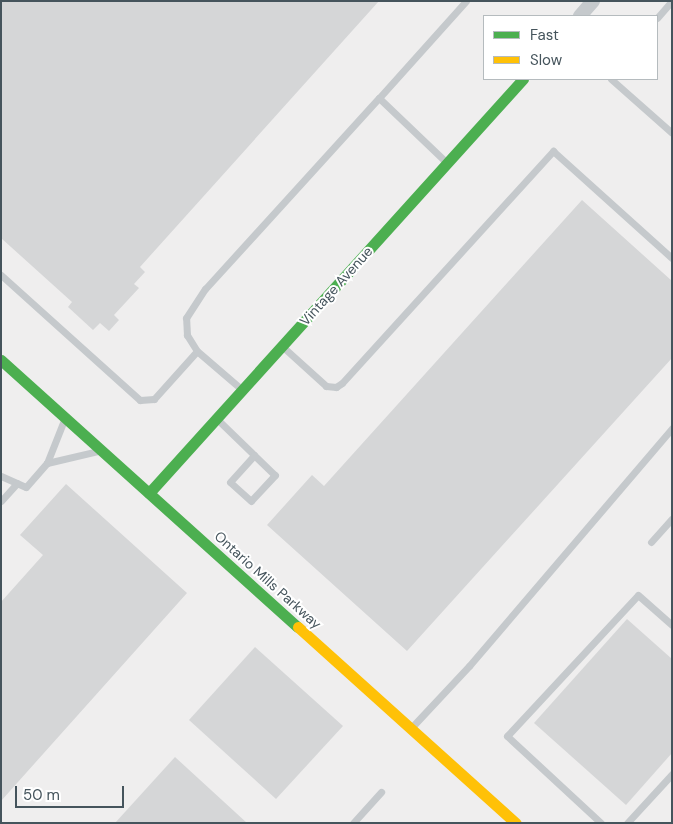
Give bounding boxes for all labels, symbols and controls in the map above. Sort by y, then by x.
legend [483,15,658,80]
text: Fast [530,25,559,45]
text: Slow [530,50,562,70]
street label: Vintage Avenue [296,243,376,329]
street label: Ontario Mills Parkway [211,528,325,632]
scale bar [18,776,126,808]
text: 50 m [23,785,60,805]

